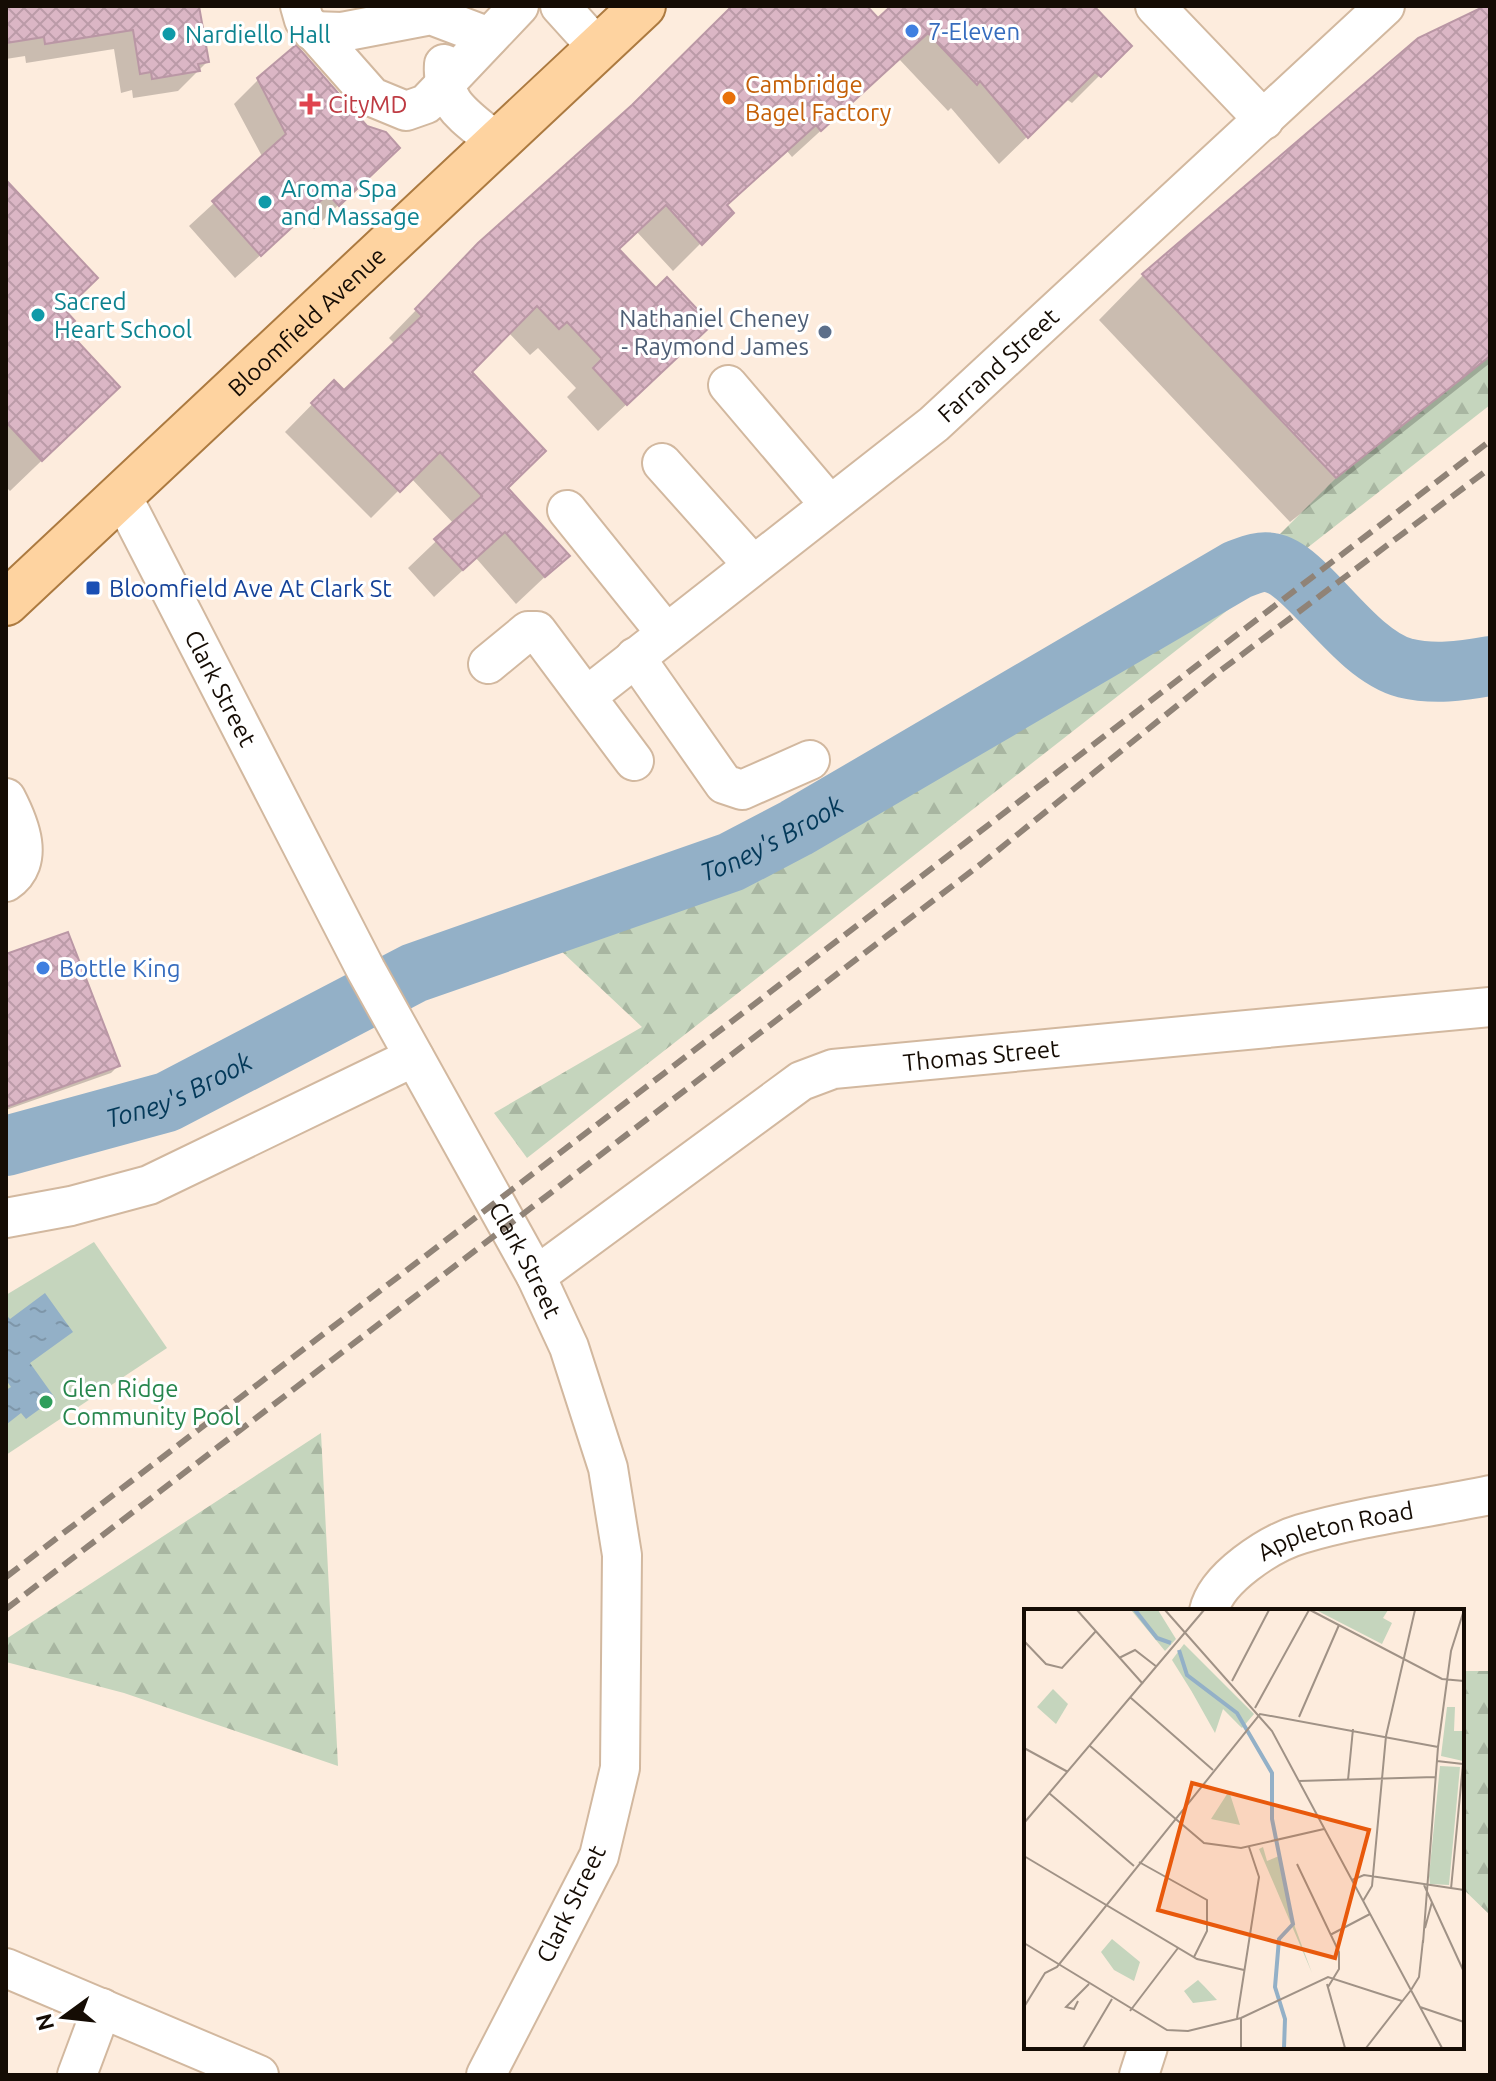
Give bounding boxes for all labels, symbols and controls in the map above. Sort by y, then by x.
place label: 7-Eleven [928,18,1020,45]
place label: Nardiello Hall [185,21,330,48]
marker: 7-Eleven [903,22,921,40]
marker: Nardiello Hall [160,25,178,43]
place label: Cambridge Bagel Factory [745,71,892,126]
marker: Cambridge Bagel Factory [720,89,738,107]
place label: CityMD [328,91,407,118]
marker: CityMD [299,93,321,115]
place label: Aroma Spa and Massage [281,175,420,230]
marker: Aroma Spa and Massage [256,193,274,211]
street label: Bloomfield Avenue [222,241,391,401]
place label: Sacred Heart School [54,288,192,343]
street label: Farrand Street [932,302,1064,427]
place label: Nathaniel Cheney - Raymond James [619,305,809,360]
marker: Sacred Heart School [29,306,47,324]
marker: Nathaniel Cheney - Raymond James [816,323,834,341]
place label: Bloomfield Ave At Clark St [109,575,392,602]
marker: Bloomfield Ave At Clark St [84,579,102,597]
street label: Clark Street [180,625,262,751]
water label: Toney's Brook [696,789,848,886]
place label: Bottle King [59,955,181,982]
marker: Bottle King [34,959,52,977]
street label: Thomas Street [902,1034,1061,1076]
water label: Toney's Brook [102,1046,257,1133]
street label: Clark Street [484,1197,567,1322]
place label: Glen Ridge Community Pool [62,1375,240,1430]
marker: Glen Ridge Community Pool [37,1393,55,1411]
street label: Appleton Road [1252,1496,1415,1566]
inset map [1024,1609,1464,2049]
street label: Clark Street [531,1840,611,1967]
north arrow [24,1977,104,2057]
text: N [30,2011,58,2033]

